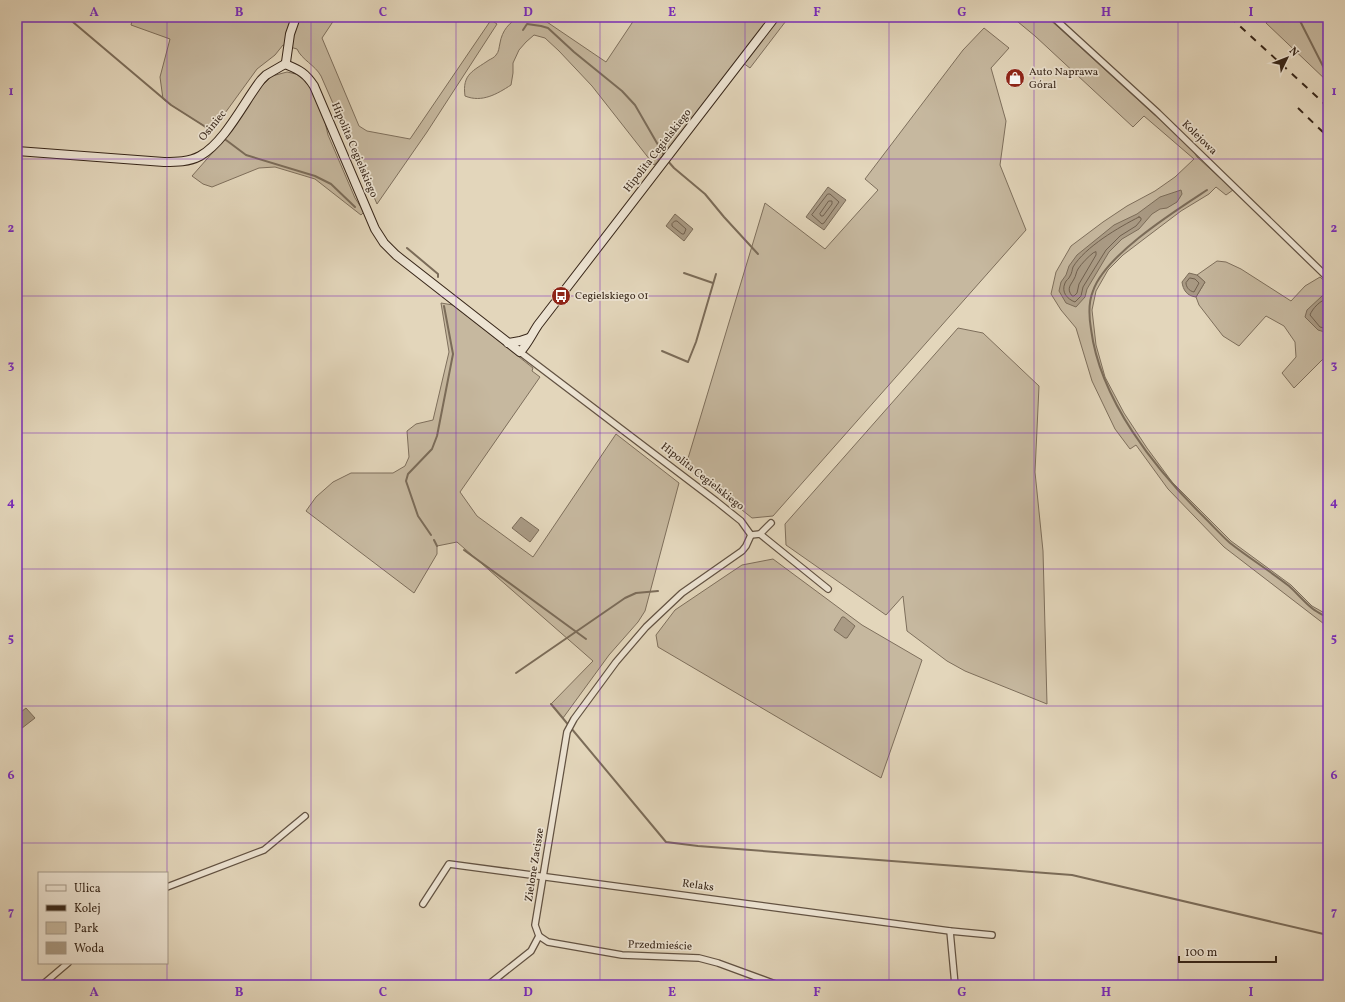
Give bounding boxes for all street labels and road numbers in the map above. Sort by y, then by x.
street label: Hipolita Cegielskiego [327,100,381,200]
street label: Hipolita Cegielskiego [621,106,695,196]
street label: Osiniec [196,107,230,145]
street label: Kolejowa [1178,117,1220,159]
street label: Hipolita Cegielskiego [657,440,747,514]
street label: Zielone Zacisze [522,827,548,903]
street label: Relaks [681,876,715,896]
street label: Przedmieście [628,937,692,955]

